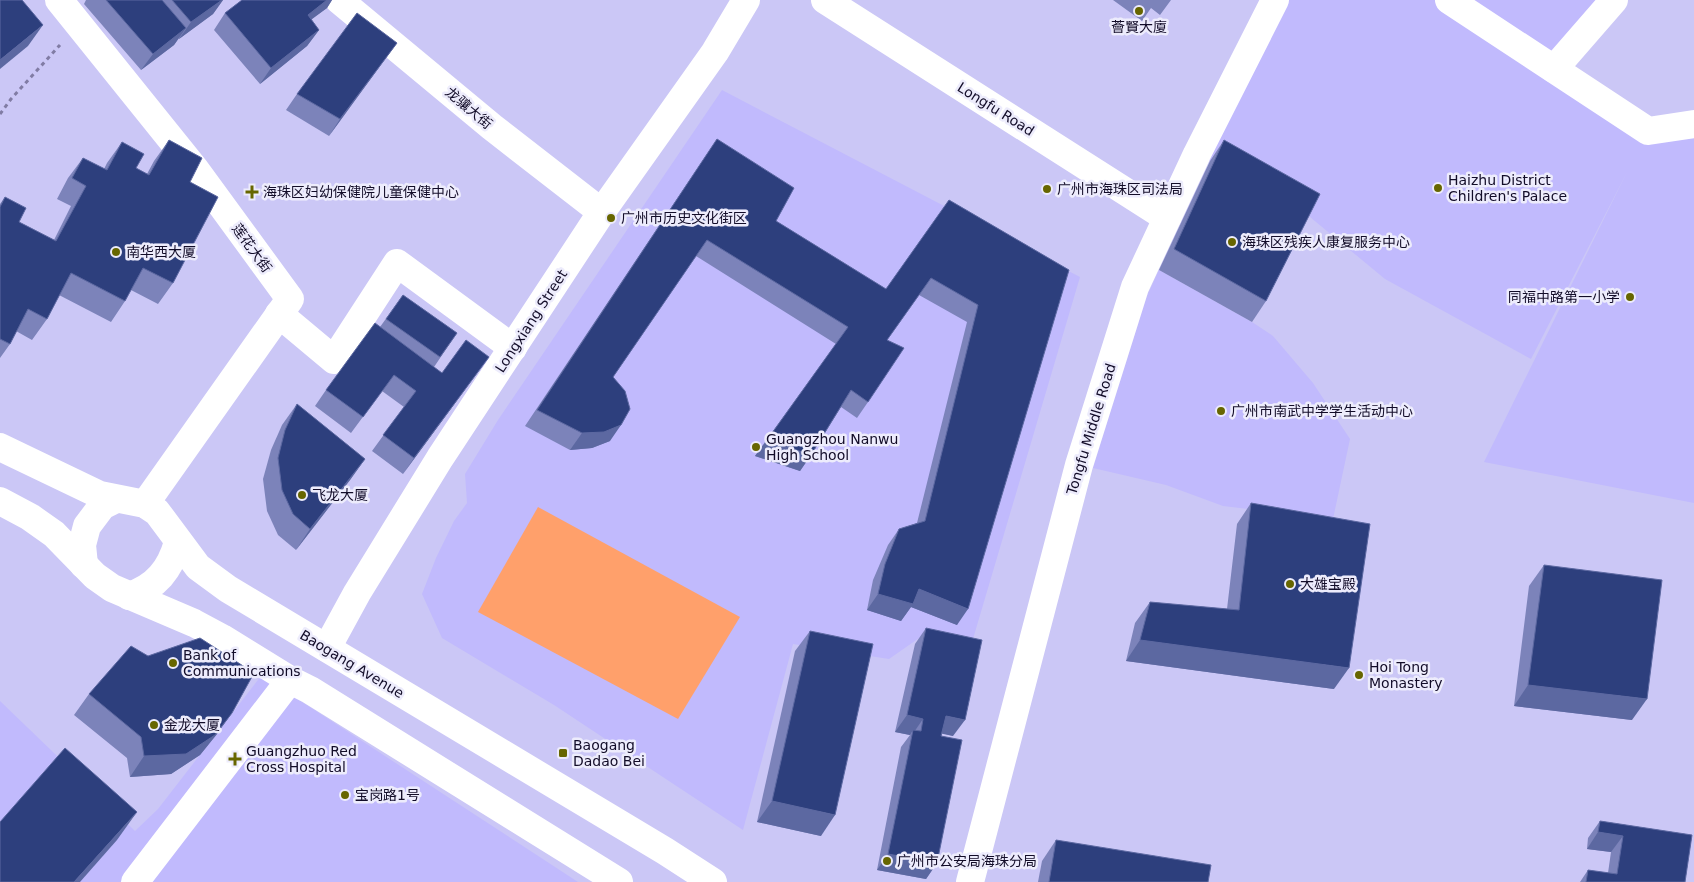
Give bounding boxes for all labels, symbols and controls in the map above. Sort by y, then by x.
marker: 薈賢大廈 [1133,5,1145,17]
place label: 薈賢大廈 [1111,19,1167,35]
street label: Longfu Road [955,79,1037,139]
street label: 龙骧大街 [442,84,496,132]
place label: Haizhu District Children's Palace [1448,172,1567,204]
place label: 广州市海珠区司法局 [1057,181,1183,197]
marker: Haizhu District Children's Palace [1432,182,1444,194]
marker: 广州市海珠区司法局 [1041,183,1053,195]
place label: 海珠区妇幼保健院儿童保健中心 [263,184,459,200]
marker: 海珠区妇幼保健院儿童保健中心 [245,185,259,199]
place label: 广州市历史文化街区 [621,210,747,226]
marker: 广州市历史文化街区 [605,212,617,224]
street label: 莲花大街 [229,221,275,275]
place label: 海珠区残疾人康复服务中心 [1242,234,1410,250]
marker: 海珠区残疾人康复服务中心 [1226,236,1238,248]
place label: 南华西大厦 [126,244,196,260]
marker: 南华西大厦 [110,246,122,258]
street label: Longxiang Street [492,266,570,375]
place label: 同福中路第一小学 [1508,289,1620,305]
marker: 同福中路第一小学 [1624,291,1636,303]
street label: Tongfu Middle Road [1063,361,1119,498]
place label: 广州市南武中学学生活动中心 [1231,403,1413,419]
marker: 广州市南武中学学生活动中心 [1215,405,1227,417]
place label: Guangzhou Nanwu High School [766,431,898,463]
marker: Guangzhou Nanwu High School [750,441,762,453]
place label: 飞龙大厦 [312,487,368,503]
marker: 飞龙大厦 [296,489,308,501]
place label: 大雄宝殿 [1300,576,1356,592]
marker: 大雄宝殿 [1284,578,1296,590]
street label: Baogang Avenue [297,627,407,701]
place label: Bank of Communications [183,647,301,679]
marker: Bank of Communications [167,657,179,669]
place label: Hoi Tong Monastery [1369,659,1443,691]
marker: Hoi Tong Monastery [1353,669,1365,681]
place label: 金龙大厦 [164,717,220,733]
marker: 金龙大厦 [148,719,160,731]
place label: Baogang Dadao Bei [573,737,645,769]
place label: Guangzhuo Red Cross Hospital [246,743,357,775]
marker: Baogang Dadao Bei [557,747,569,759]
marker: Guangzhuo Red Cross Hospital [228,752,242,766]
place label: 宝岗路1号 [355,787,420,803]
marker: 宝岗路1号 [339,789,351,801]
place label: 广州市公安局海珠分局 [897,853,1037,869]
marker: 广州市公安局海珠分局 [881,855,893,867]

